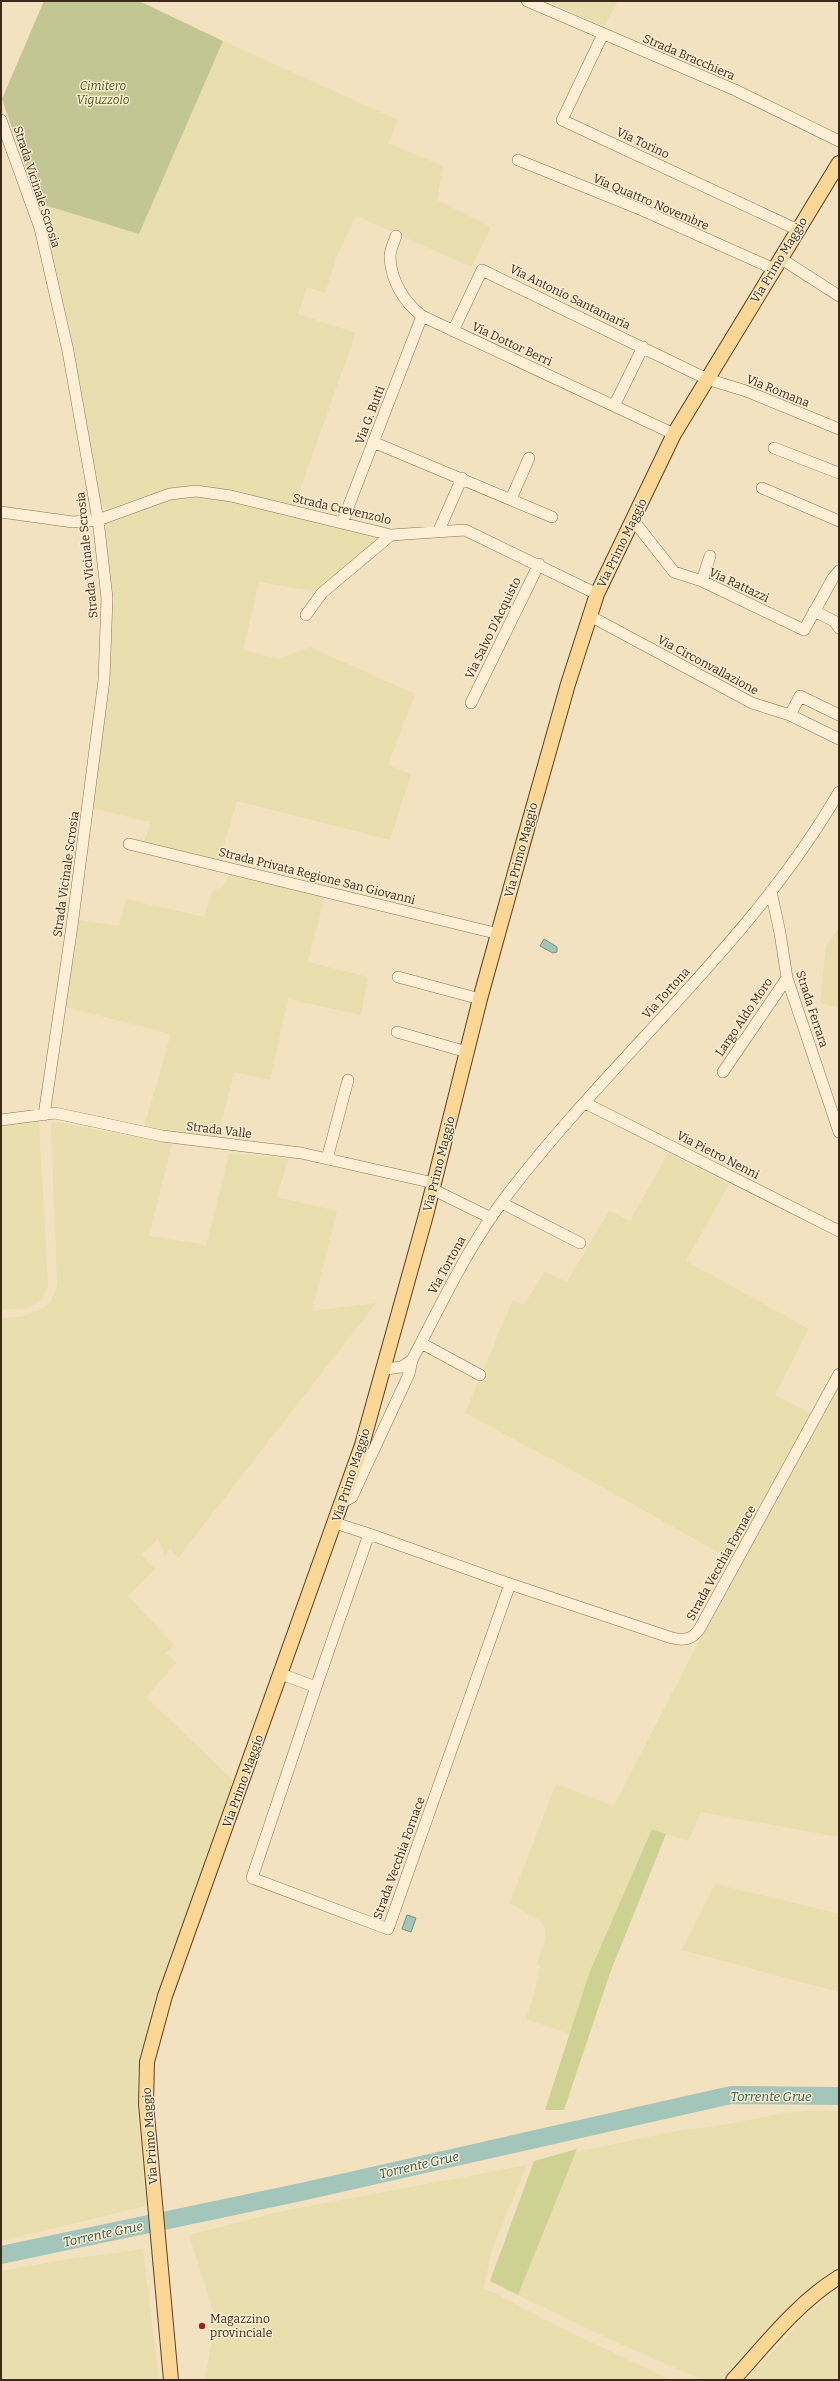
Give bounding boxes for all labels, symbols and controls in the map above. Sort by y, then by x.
street label: Strada Bracchiera [641,31,738,83]
park label: Cimitero Viguzzolo [77,79,130,107]
street label: Strada Vicinale Scrosia [11,124,63,250]
street label: Via Torino [614,125,672,161]
street label: Via Quattro Novembre [591,171,711,233]
street label: Via Primo Maggio [748,215,810,305]
street label: Via Antonio Santamaria [507,262,633,333]
street label: Via Dottor Berri [470,319,555,369]
street label: Via Romana [744,372,812,410]
street label: Via G. Butti [352,384,388,446]
street label: Strada Vicinale Scrosia [73,491,101,619]
street label: Strada Crevenzolo [291,491,393,527]
street label: Via Primo Maggio [594,496,650,590]
street label: Via Rattazzi [707,565,772,605]
street label: Via Salvo D'Acquisto [462,575,524,681]
street label: Via Circonvallazione [655,632,761,698]
street label: Via Primo Maggio [502,801,540,899]
street label: Strada Vicinale Scrosia [50,810,82,938]
street label: Strada Privata Regione San Giovanni [217,845,417,907]
street label: Via Tortona [639,964,693,1021]
street label: Strada Ferrara [793,969,831,1049]
street label: Largo Aldo Moro [713,975,775,1059]
street label: Via Primo Maggio [420,1115,458,1213]
street label: Strada Valle [185,1119,253,1141]
street label: Via Pietro Nenni [674,1128,762,1182]
street label: Via Tortona [425,1233,469,1296]
street label: Via Primo Maggio [329,1426,373,1524]
street label: Strada Vecchia Fornace [684,1503,758,1623]
street label: Via Primo Maggio [220,1733,266,1829]
street label: Strada Vecchia Fornace [370,1795,428,1921]
street label: Via Primo Maggio [140,2087,160,2185]
water label: Torrente Grue [730,2089,812,2104]
water label: Torrente Grue [378,2148,461,2181]
water label: Torrente Grue [62,2218,145,2250]
place label: Magazzino provinciale [210,2312,272,2340]
marker: Magazzino provinciale [197,2321,207,2331]

